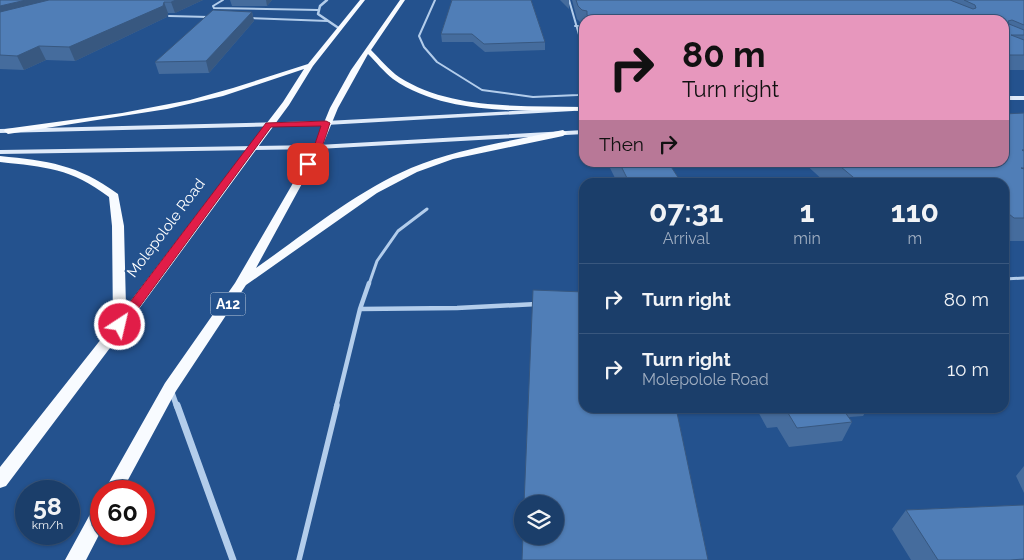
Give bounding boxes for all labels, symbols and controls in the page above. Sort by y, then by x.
text: 80 m [682,34,766,75]
icon: right [599,35,664,100]
text: Turn right [682,76,779,102]
icon: right [654,130,682,158]
text: Then [599,133,644,155]
pin [287,143,329,185]
icon: arrive [294,150,322,178]
street label: Molepolole Road [123,175,209,281]
text: 07:31 [649,194,723,229]
text: 1 [800,194,814,229]
text: 110 [891,194,939,229]
text: Arrival [663,229,710,248]
text: min [793,229,821,248]
text: m [908,229,922,248]
icon: right [599,285,627,313]
text: Turn right [642,288,731,310]
text: 80 m [944,288,989,310]
road number: A12 [210,292,246,316]
position arrow [93,298,145,350]
text: Turn right [642,348,731,370]
icon: right [599,355,627,383]
text: 10 m [947,358,989,380]
text: Molepolole Road [642,370,769,389]
speed limit sign: 60 [90,480,155,545]
text: 58 [33,491,62,521]
map controls [514,495,564,545]
button: layers [514,495,564,545]
text: km/h [32,518,63,532]

